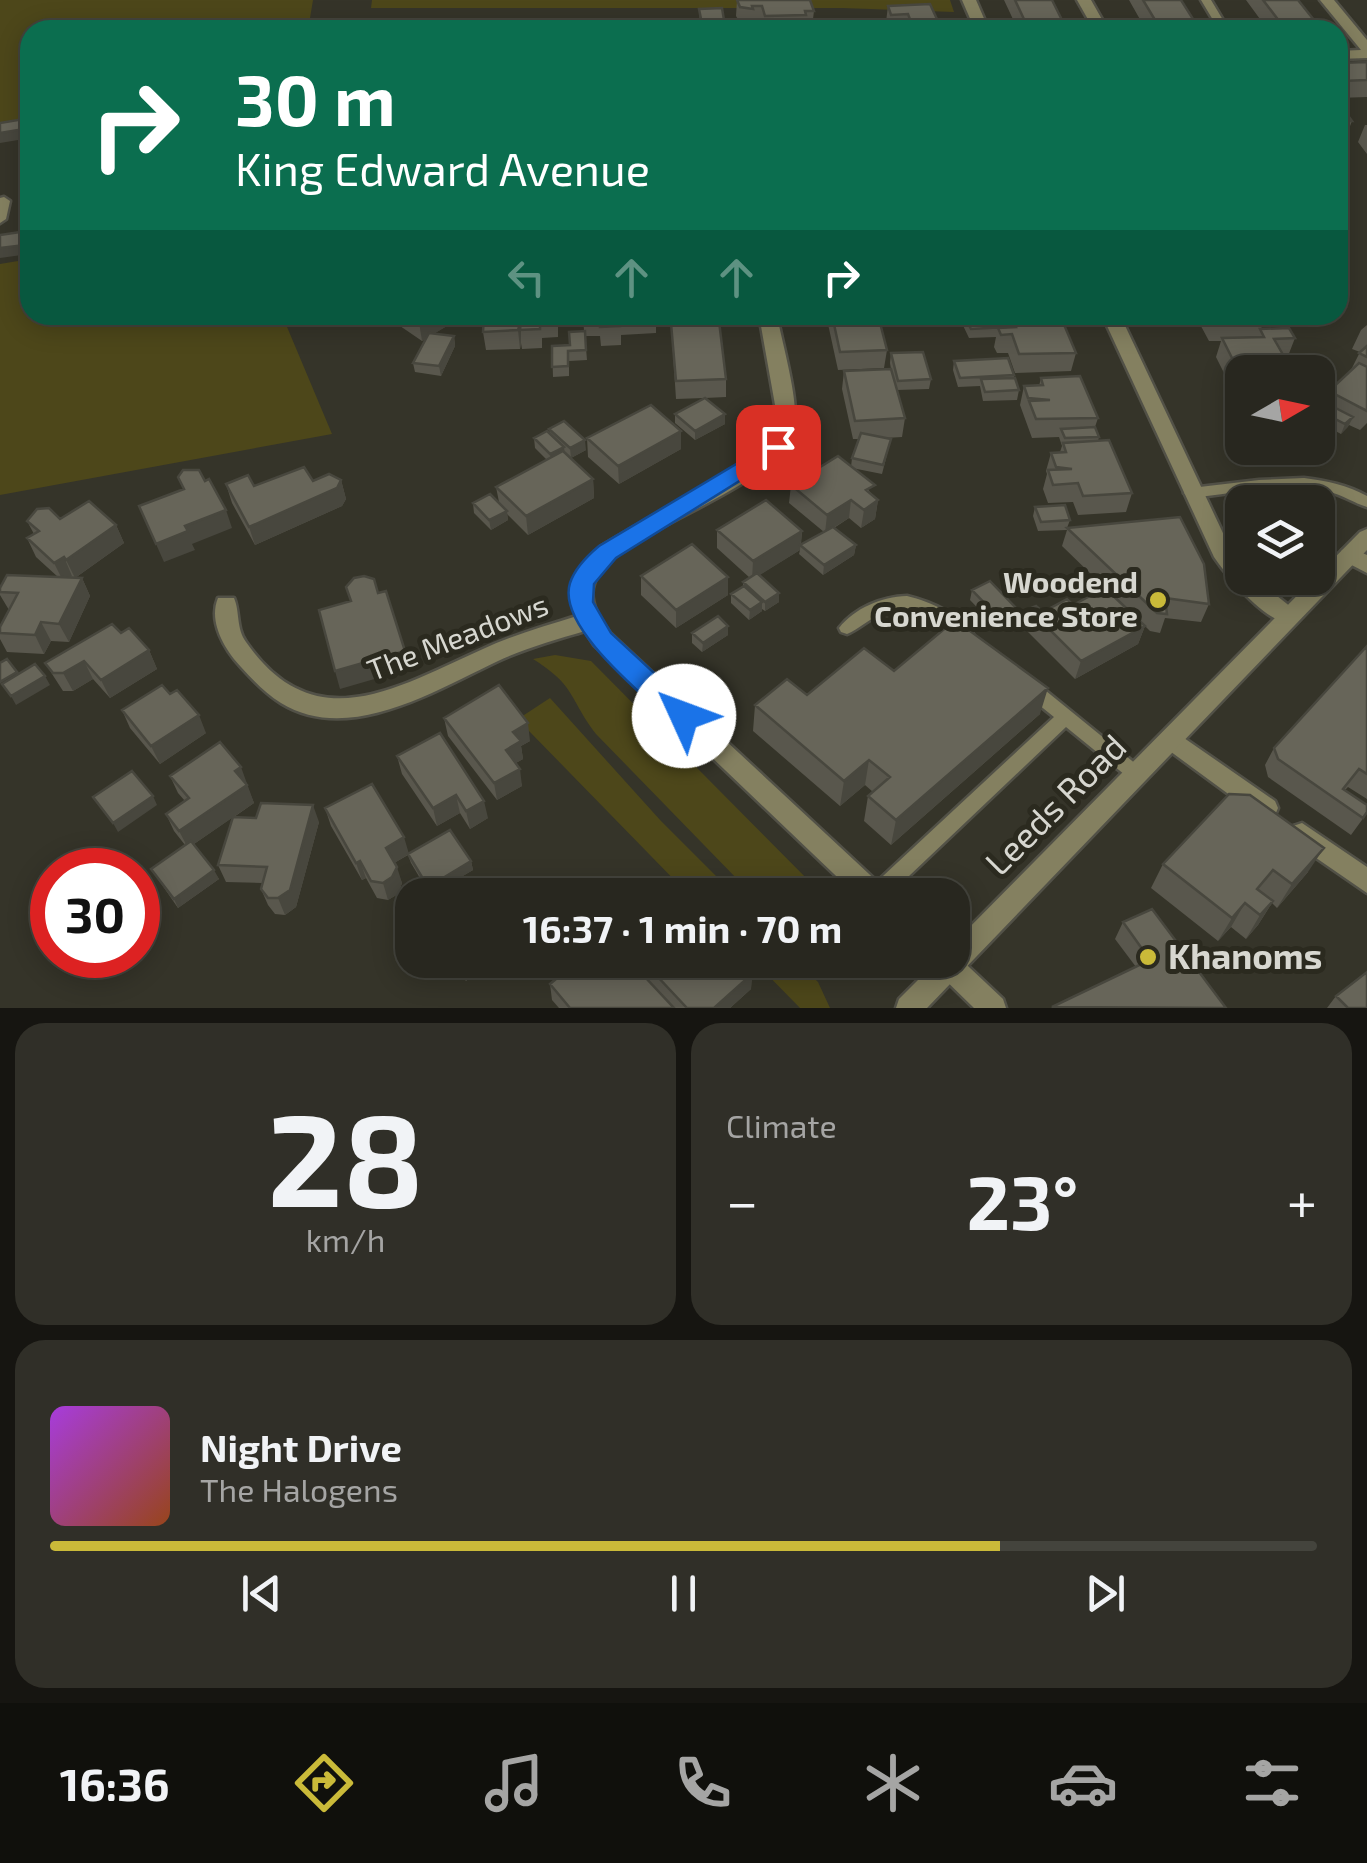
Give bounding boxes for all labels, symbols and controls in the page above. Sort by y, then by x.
text: 30 m [235,56,396,140]
icon: right [70,60,200,190]
text: King Edward Avenue [235,141,650,195]
icon: left [499,250,554,305]
icon: ahead [604,250,659,305]
icon: ahead [709,250,764,305]
icon: right [814,250,869,305]
north arrow [1225,355,1335,465]
map controls [1225,355,1335,595]
pin [736,405,821,490]
icon: arrive [751,420,806,475]
button: layers [1225,485,1335,595]
place label: Woodend Convenience Store [874,563,1138,633]
street label: The Meadows [362,585,553,687]
marker: Woodend Convenience Store [1147,589,1169,611]
position arrow [632,664,736,768]
street label: Leeds Road [975,724,1134,883]
speed limit sign: 30 [30,848,160,978]
text: 16:37 · 1 min · 70 m [523,905,842,951]
place label: Khanoms [1168,934,1322,976]
marker: Khanoms [1137,946,1159,968]
text: 28 [267,1077,424,1233]
text: Climate [726,1106,837,1144]
text: 23° [966,1155,1078,1245]
text: − [726,1167,758,1233]
text: + [1287,1167,1317,1233]
text: km/h [306,1220,385,1258]
text: Night Drive [200,1424,402,1470]
text: The Halogens [200,1470,398,1508]
icon: previous [234,1566,289,1621]
icon: pause [656,1566,711,1621]
icon: next [1078,1566,1133,1621]
icon: directions [289,1748,359,1818]
icon: music [479,1748,549,1818]
icon: phone [668,1748,738,1818]
icon: climate [858,1748,928,1818]
icon: car [1048,1748,1118,1818]
icon: filters [1237,1748,1307,1818]
text: 16:36 [60,1756,169,1810]

